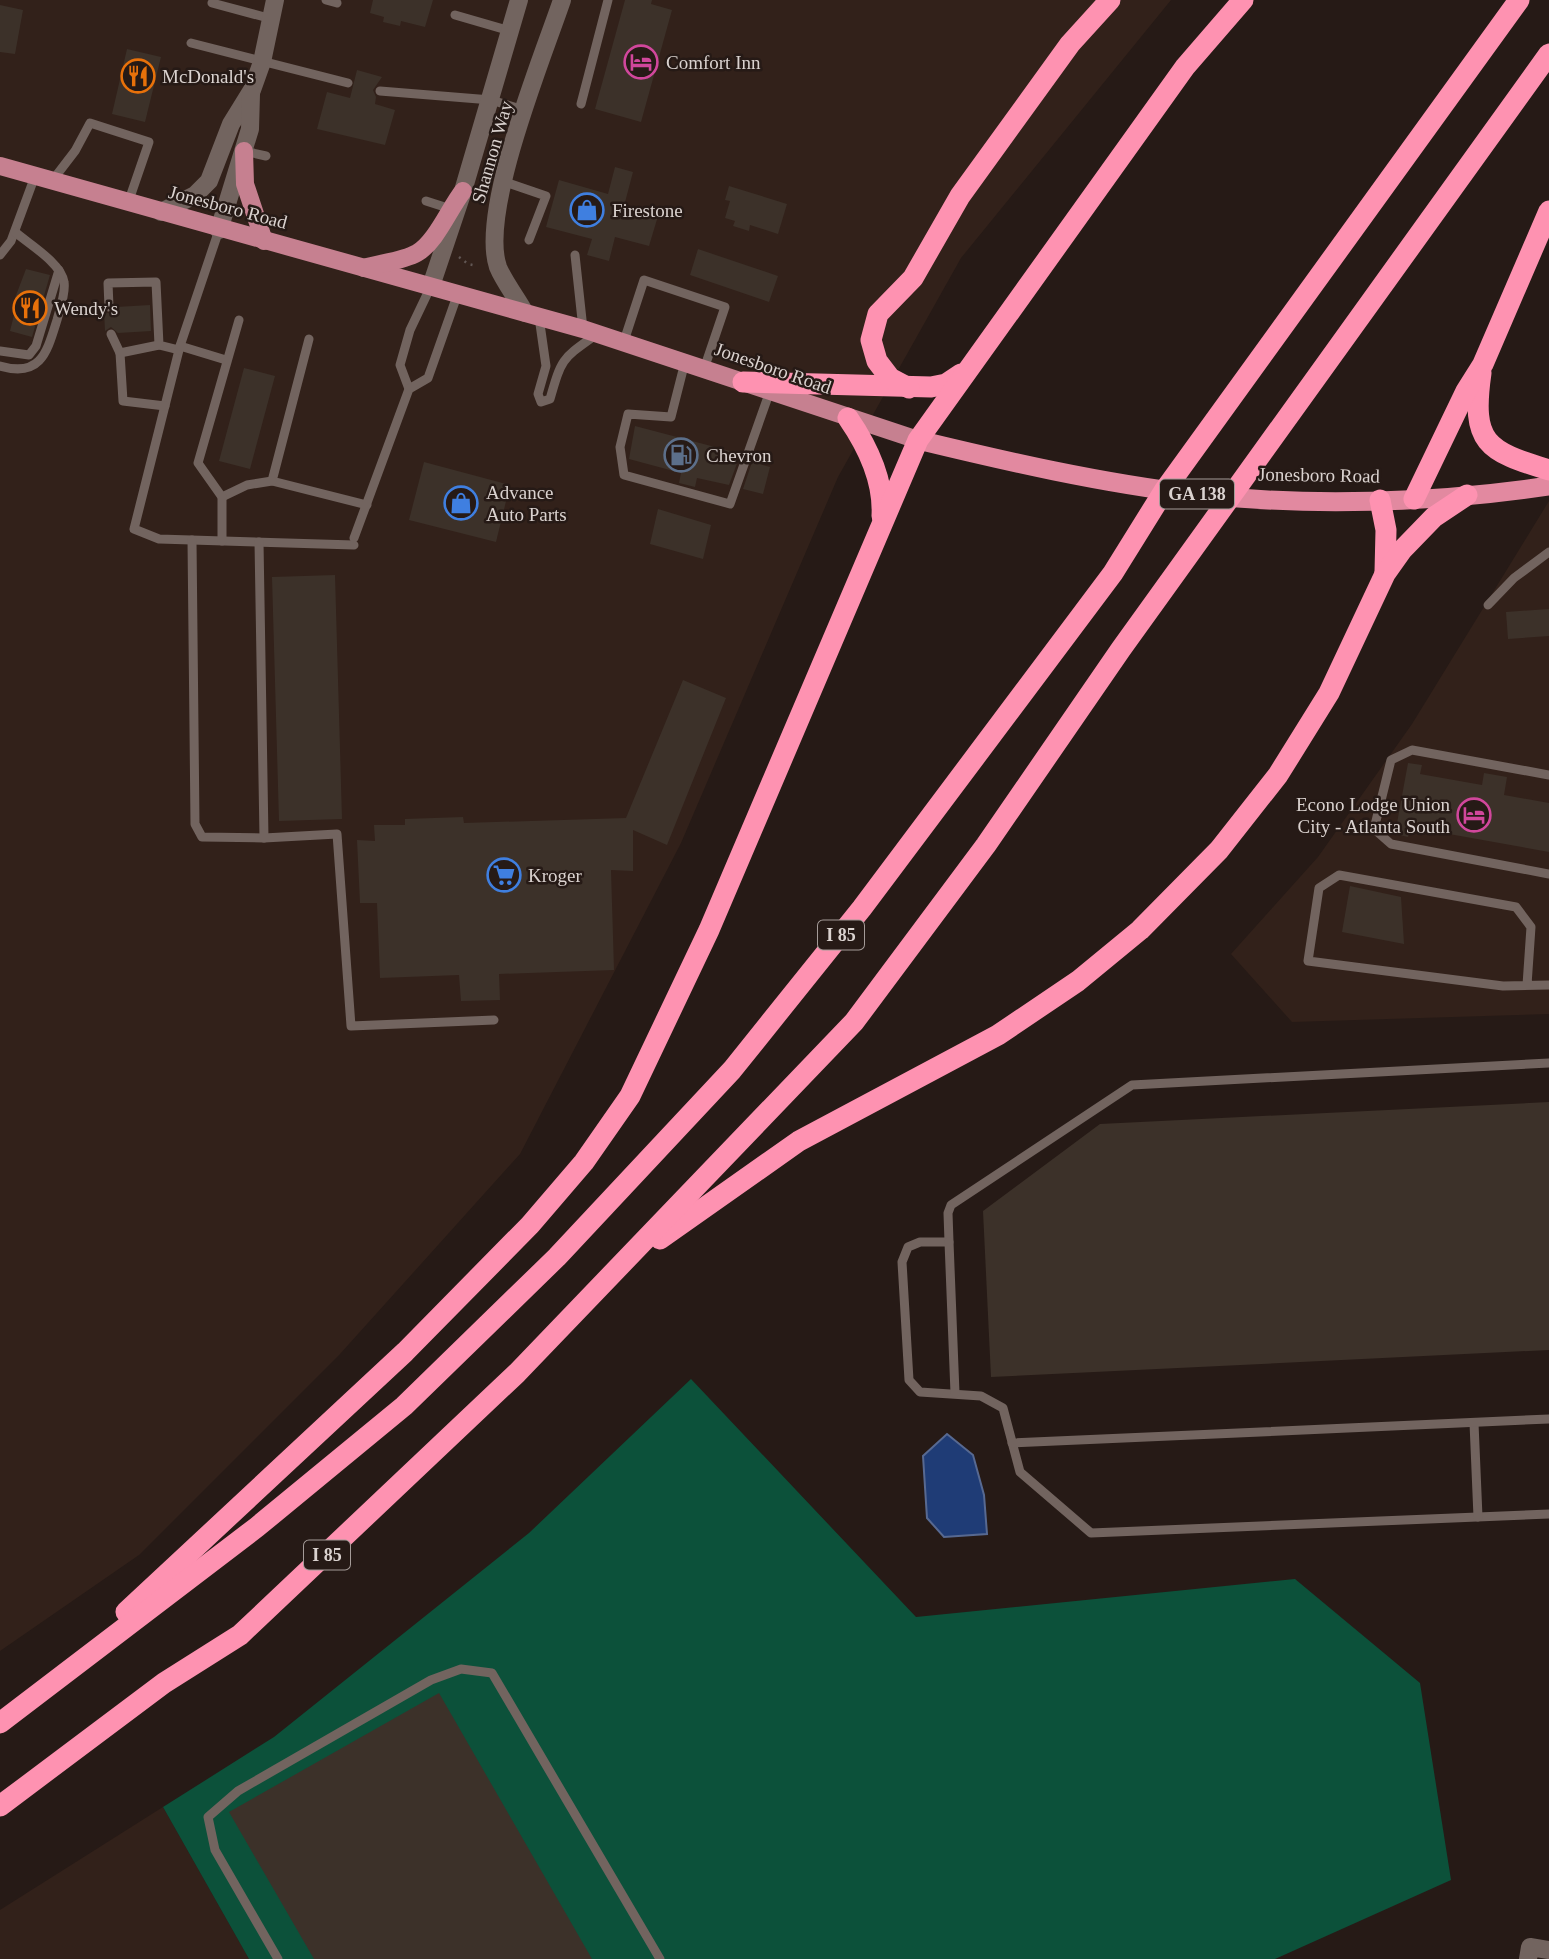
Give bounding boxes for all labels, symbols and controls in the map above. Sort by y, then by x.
hotel icon: Comfort Inn [622,43,660,81]
place label: Comfort Inn [666,52,761,73]
restaurant icon: McDonald's [119,57,157,95]
place label: McDonald's [162,66,254,87]
street label: Shannon Way [467,98,517,205]
street label: Jonesboro Road [166,181,290,233]
shop icon: Firestone [568,191,606,229]
place label: Firestone [612,200,683,221]
restaurant icon: Wendy's [11,289,49,327]
place label: Wendy's [54,298,118,319]
street label: Jonesboro Road [712,338,835,398]
fuel station icon: Chevron [662,436,700,474]
place label: Chevron [706,445,772,466]
street label: Jonesboro Road [1258,463,1381,487]
road number: GA 138 [1160,480,1234,508]
place label: Advance Auto Parts [486,482,567,525]
shop icon: Advance Auto Parts [442,484,480,522]
place label: Econo Lodge Union City - Atlanta South [1296,794,1451,837]
hotel icon: Econo Lodge Union City - Atlanta South [1455,796,1493,834]
supermarket icon: Kroger [485,856,523,894]
place label: Kroger [528,865,582,886]
road number: I 85 [818,920,864,950]
road number: I 85 [304,1540,350,1570]

